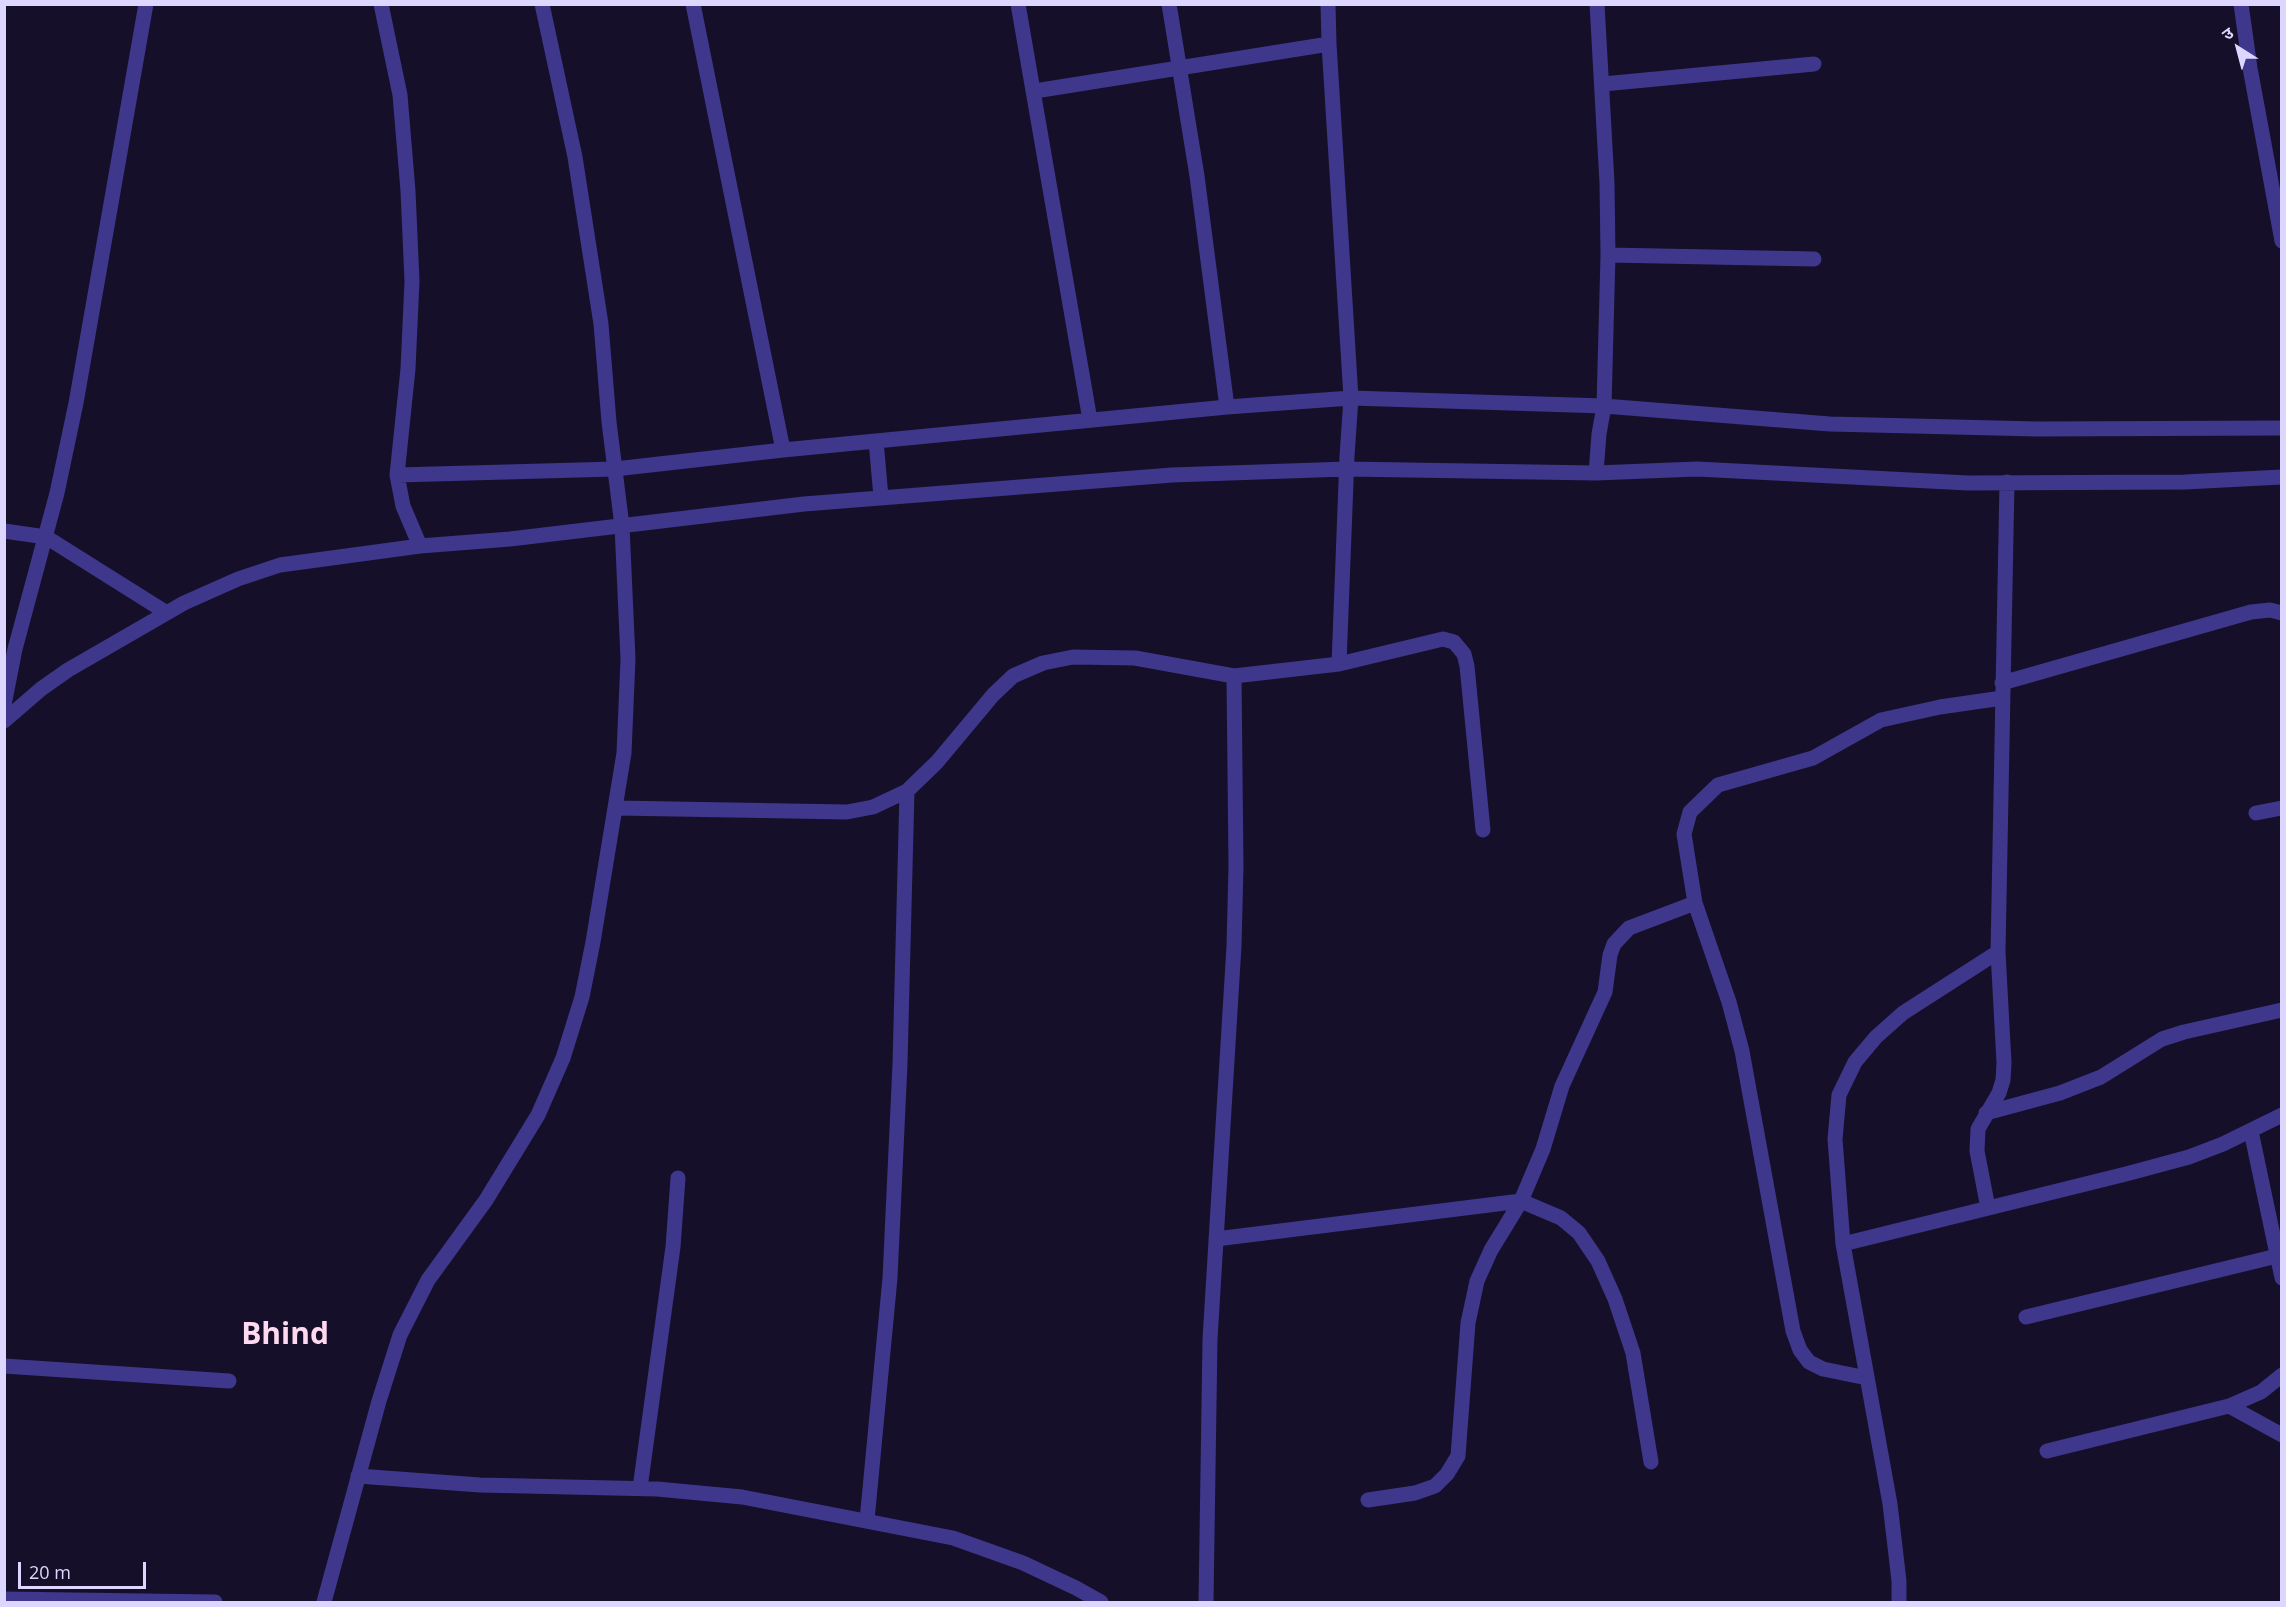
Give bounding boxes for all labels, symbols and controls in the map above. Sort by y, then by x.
north arrow [2208,18,2268,78]
text: उ [2217,22,2238,45]
district label: Bhind [241,1317,329,1353]
scale bar [21,1550,148,1588]
text: 20 m [29,1560,71,1584]

